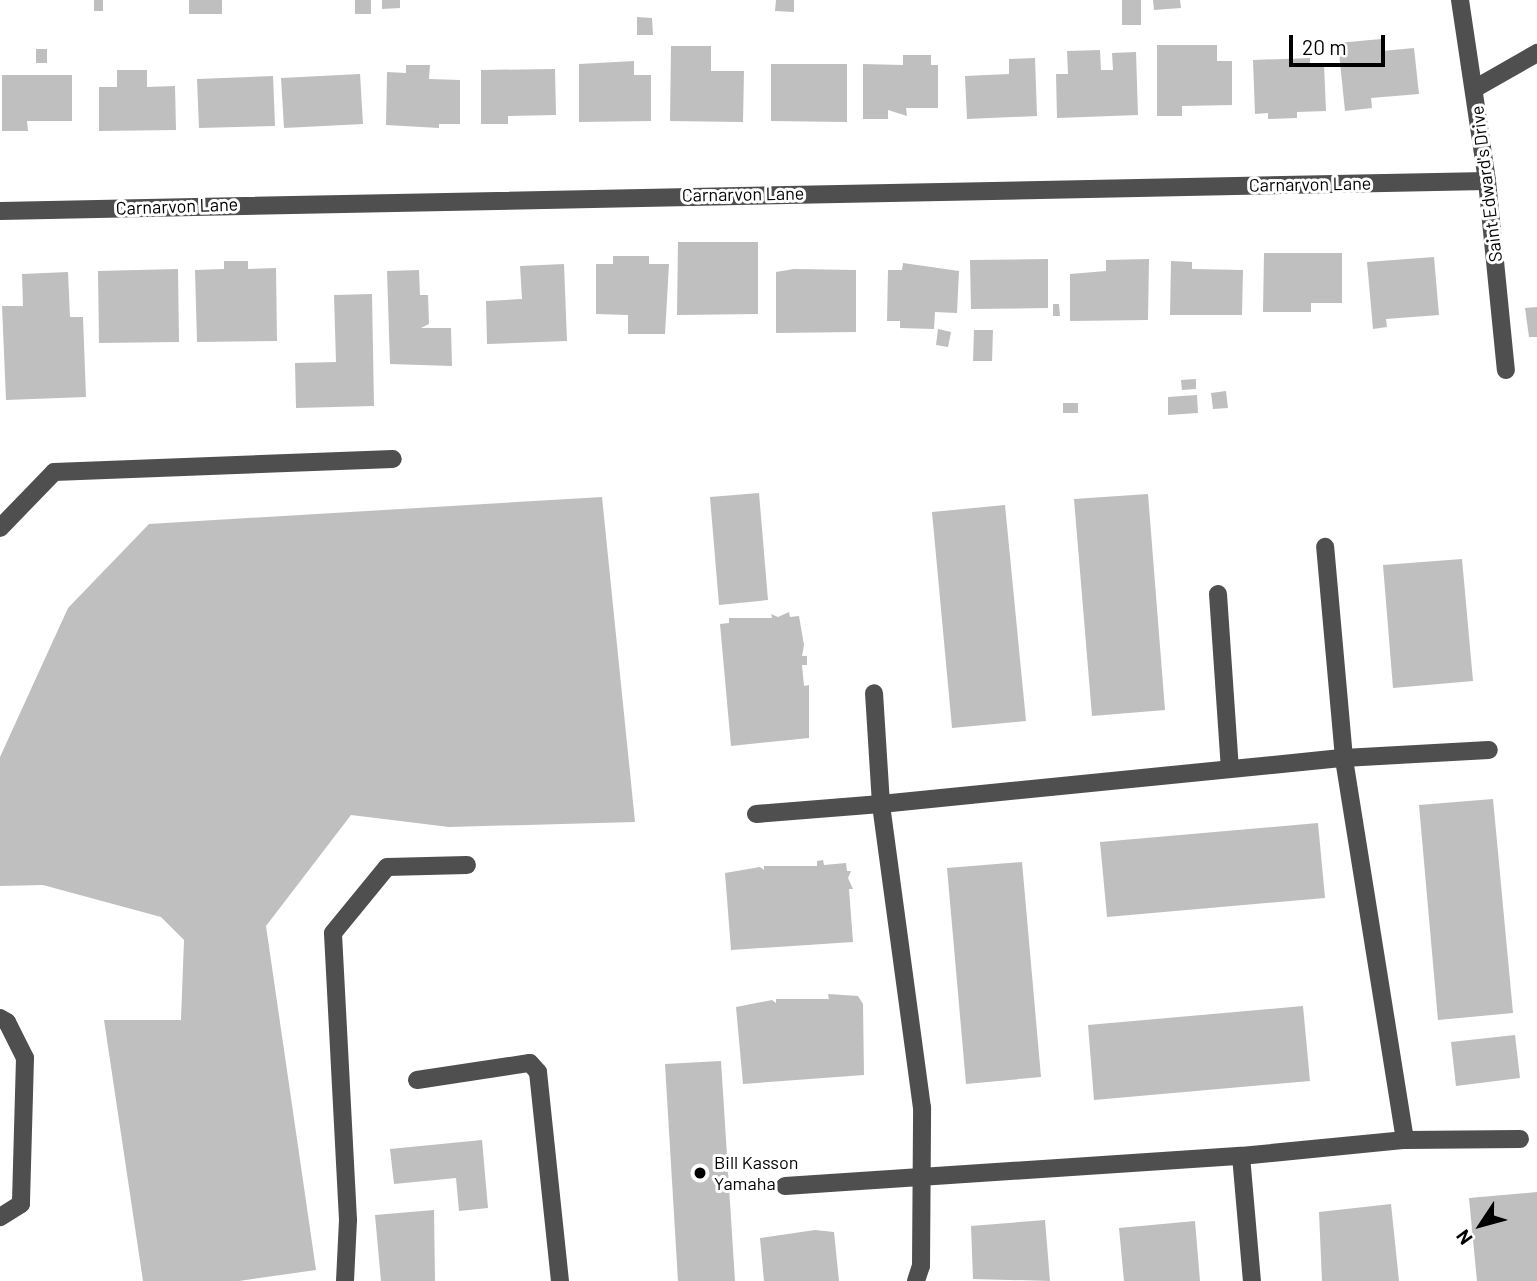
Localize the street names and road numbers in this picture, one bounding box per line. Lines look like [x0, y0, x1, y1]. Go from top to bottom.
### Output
street label: Saint Edward's Drive [1466, 105, 1506, 263]
street label: Carnarvon Lane [1249, 172, 1371, 196]
street label: Carnarvon Lane [682, 182, 804, 206]
street label: Carnarvon Lane [115, 193, 239, 219]

